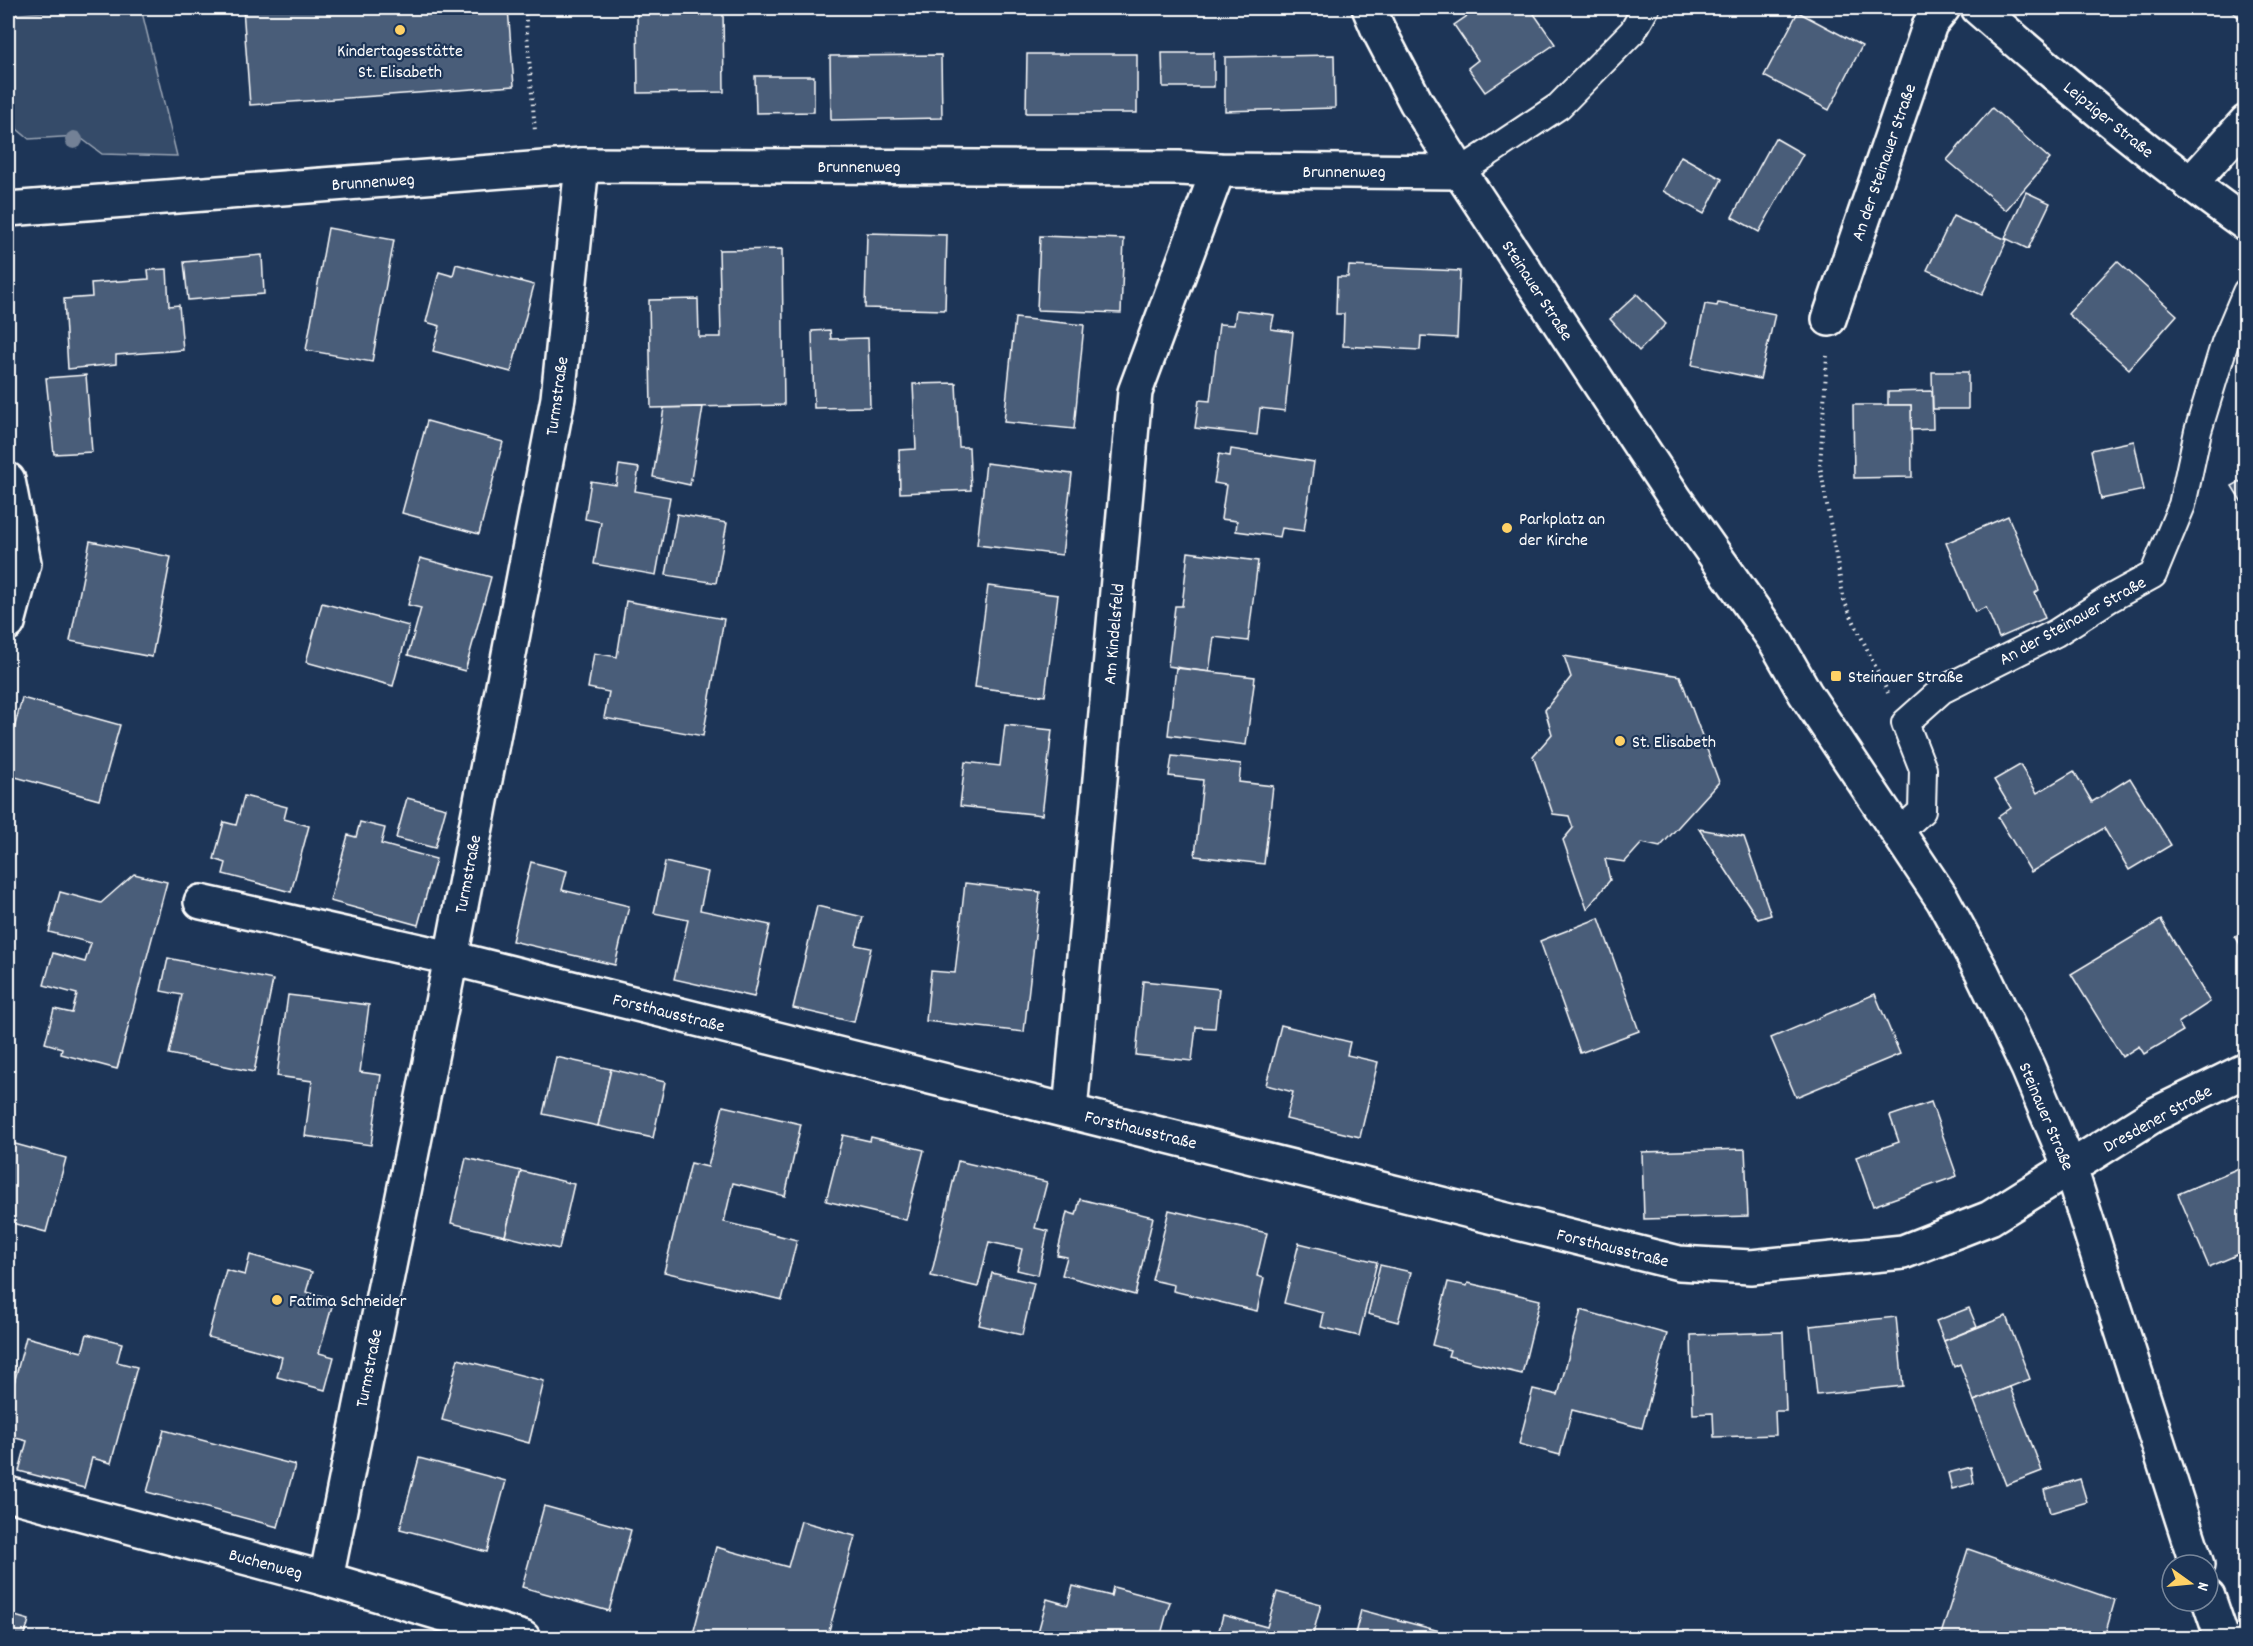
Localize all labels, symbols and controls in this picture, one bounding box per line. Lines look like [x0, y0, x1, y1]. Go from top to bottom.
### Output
marker: Kindertagesstätte St. Elisabeth [393, 23, 407, 37]
place label: Kindertagesstätte St. Elisabeth [337, 40, 463, 86]
street label: Leipziger Straße [2057, 77, 2158, 165]
street label: An der Steinauer Straße [1847, 81, 1924, 245]
street label: Brunnenweg [817, 156, 901, 181]
street label: Brunnenweg [1302, 161, 1386, 186]
street label: Brunnenweg [331, 168, 416, 199]
street label: Steinauer Straße [1494, 236, 1578, 347]
street label: Turmstraße [541, 355, 576, 438]
place label: Parkplatz an der Kirche [1519, 508, 1605, 554]
marker: Parkplatz an der Kirche [1500, 521, 1514, 535]
street label: An der Steinauer Straße [1995, 571, 2151, 673]
street label: Am Kindelsfeld [1099, 583, 1132, 686]
place label: Steinauer Straße [1848, 666, 1963, 691]
marker: Steinauer Straße [1829, 669, 1843, 683]
place label: St. Elisabeth [1632, 731, 1716, 756]
marker: St. Elisabeth [1613, 734, 1627, 748]
street label: Turmstraße [450, 833, 489, 916]
street label: Forsthausstraße [610, 988, 727, 1040]
street label: Steinauer Straße [2011, 1059, 2079, 1175]
street label: Dresdener Straße [2099, 1080, 2217, 1160]
street label: Forsthausstraße [1082, 1105, 1199, 1157]
street label: Forsthausstraße [1554, 1223, 1671, 1275]
place label: Fatima Schneider [289, 1290, 407, 1315]
marker: Fatima Schneider [270, 1293, 284, 1307]
street label: Turmstraße [351, 1327, 390, 1410]
street label: Buchenweg [226, 1544, 305, 1587]
north arrow [2160, 1553, 2220, 1613]
text: N [2190, 1579, 2214, 1593]

